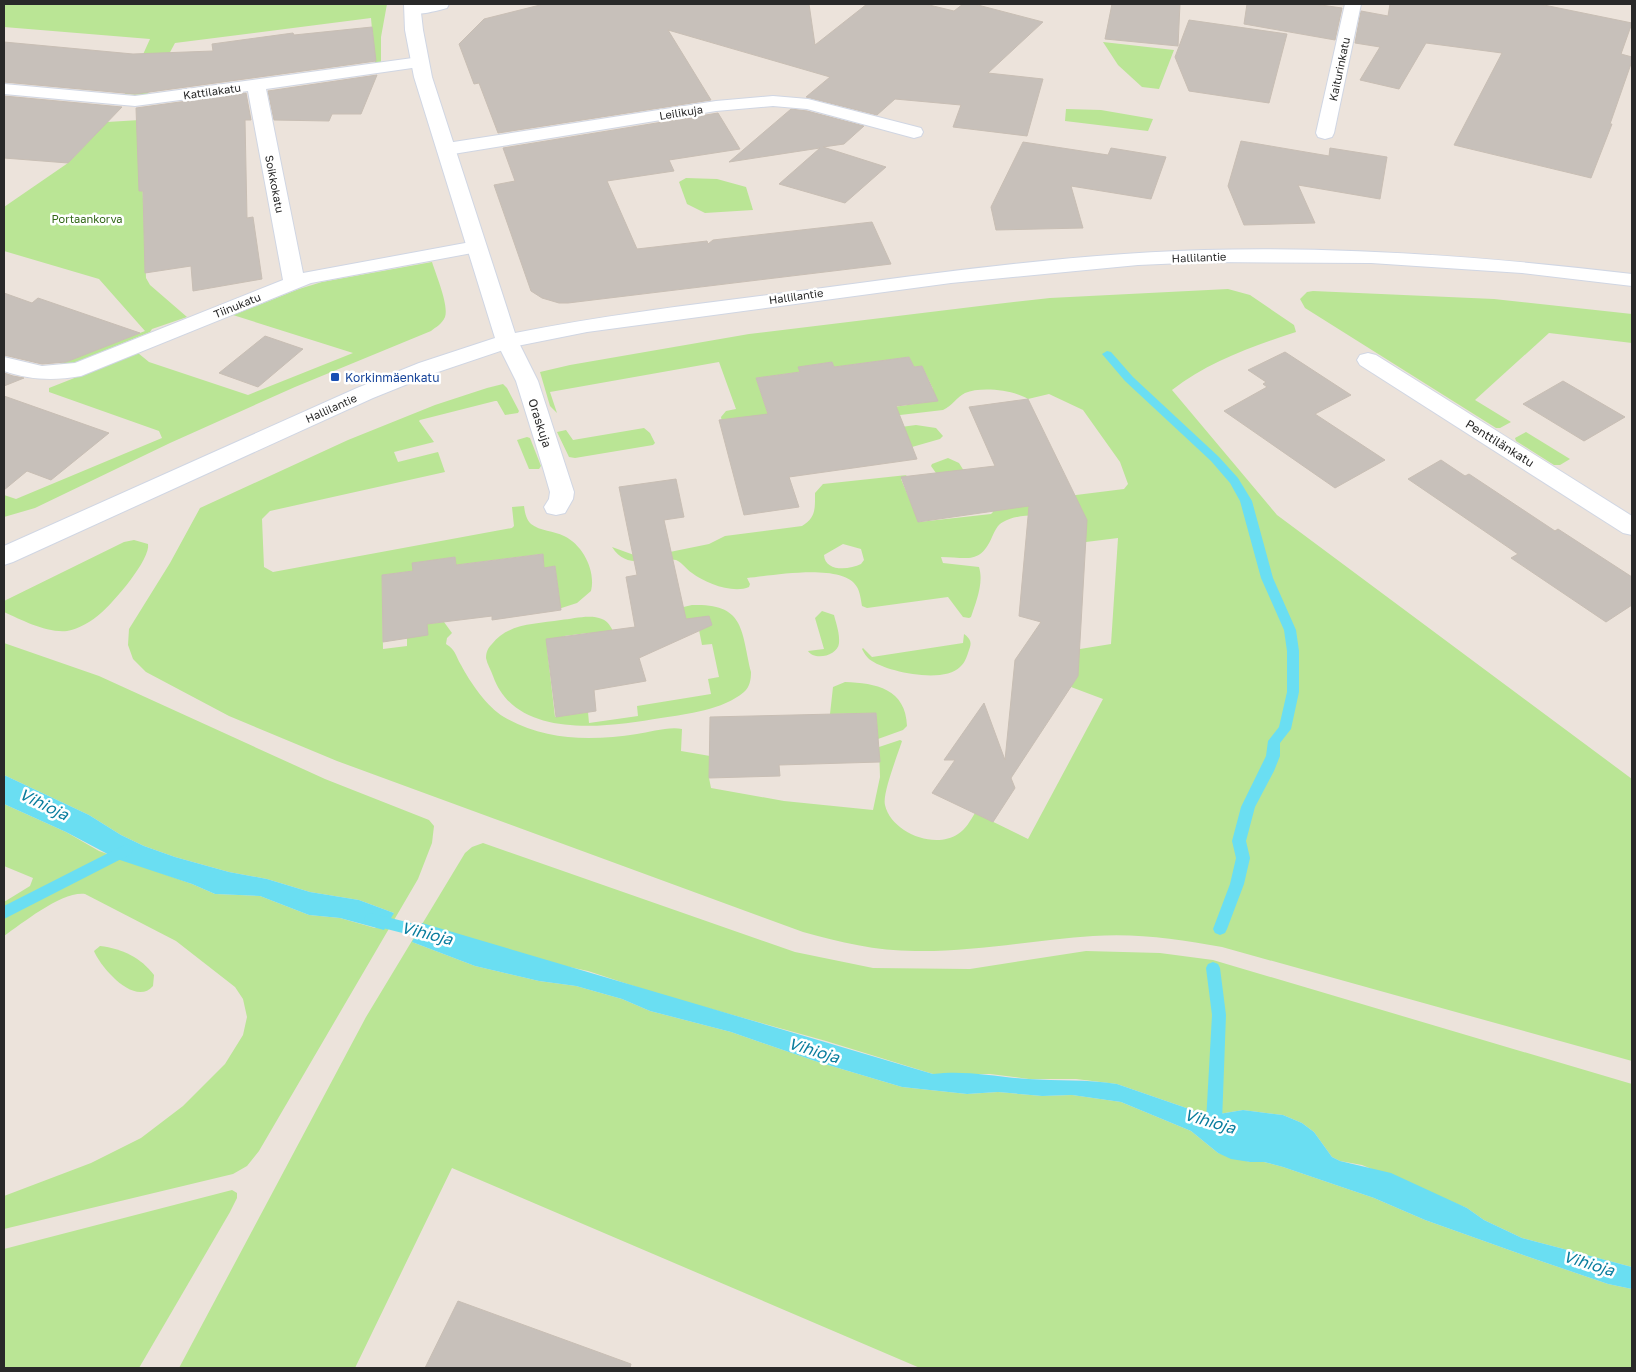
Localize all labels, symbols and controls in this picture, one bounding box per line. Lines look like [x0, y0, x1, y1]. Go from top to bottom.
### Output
street label: Kaiturinkatu [1326, 36, 1352, 102]
street label: Kattilakatu [182, 81, 242, 101]
street label: Leilikuja [658, 102, 704, 122]
street label: Soikkokatu [263, 154, 287, 214]
park label: Portaankorva [51, 212, 123, 225]
street label: Hallilantie [1171, 250, 1227, 264]
street label: Hallilantie [768, 286, 824, 306]
street label: Tiinukatu [212, 290, 262, 320]
place label: Korkinmäenkatu [345, 370, 439, 385]
marker: Korkinmäenkatu [329, 371, 341, 383]
street label: Hallilantie [303, 391, 359, 425]
street label: Oraskuja [525, 397, 555, 449]
street label: Penttilänkatu [1463, 416, 1537, 470]
water label: Vihioja [16, 784, 73, 825]
water label: Vihioja [399, 917, 456, 949]
water label: Vihioja [786, 1033, 843, 1067]
water label: Vihioja [1182, 1104, 1239, 1138]
water label: Vihioja [1561, 1246, 1618, 1280]

